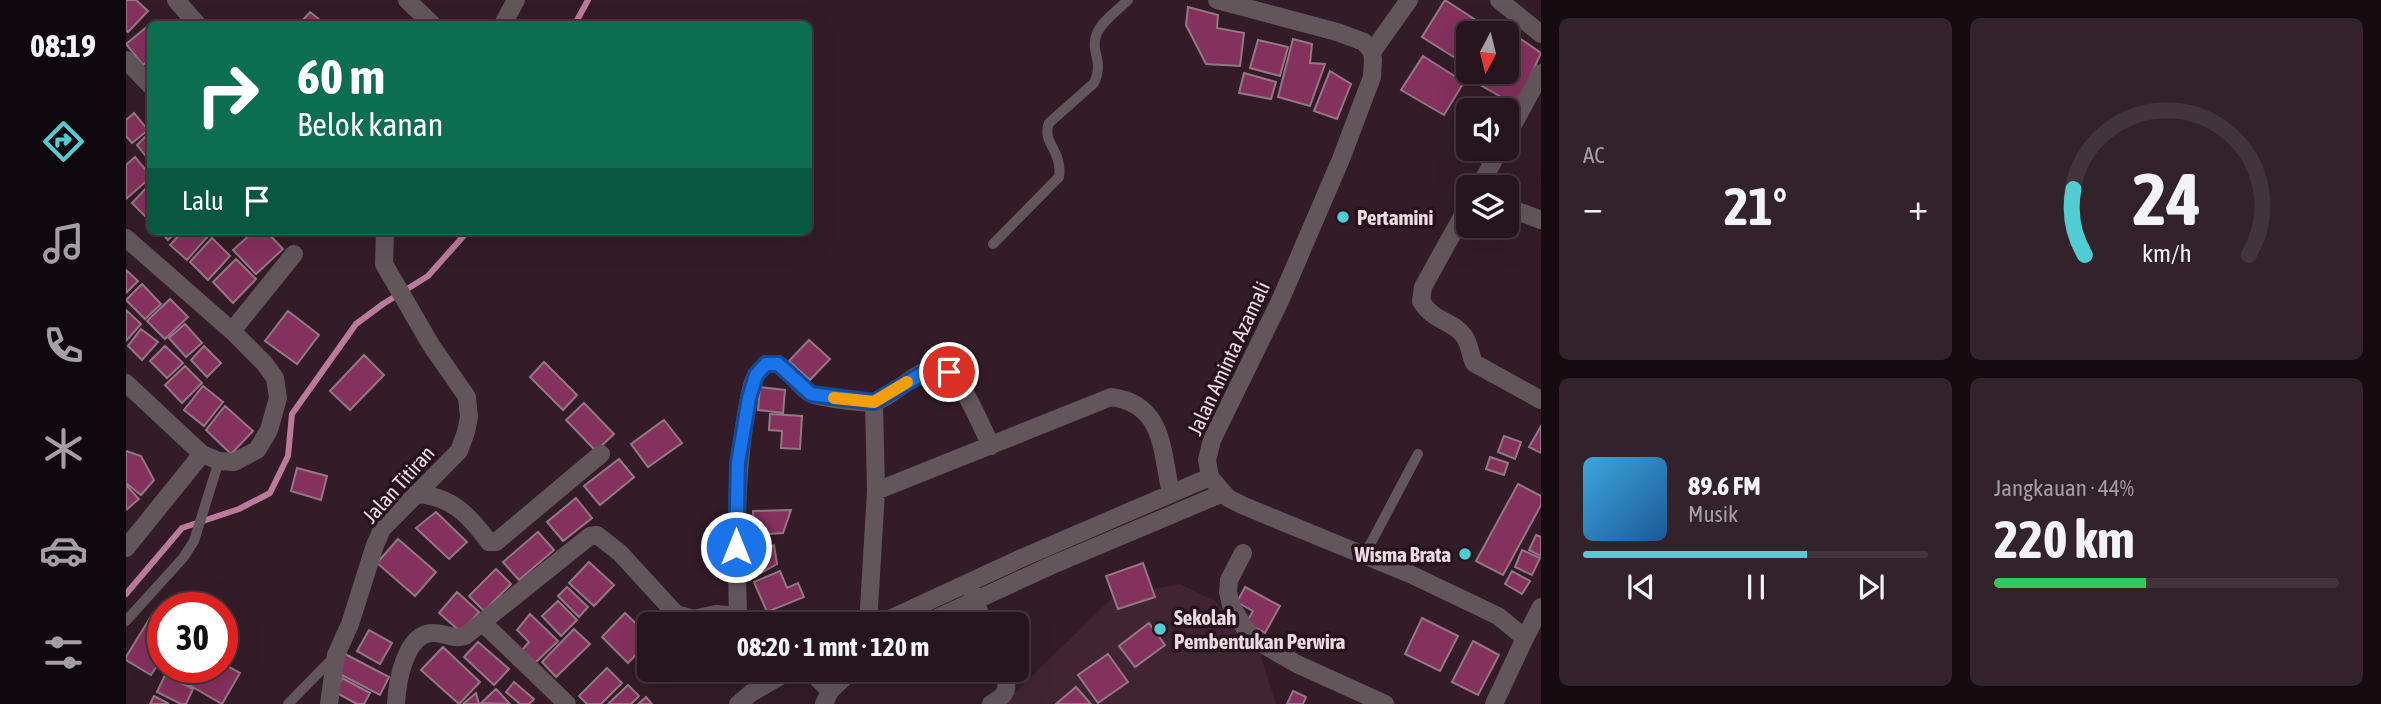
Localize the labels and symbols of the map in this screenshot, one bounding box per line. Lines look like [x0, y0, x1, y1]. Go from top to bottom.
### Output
north arrow [1456, 21, 1519, 84]
place label: Pertamini [1357, 205, 1433, 229]
marker: Pertamini [1335, 209, 1351, 225]
street label: Jalan Aminta Azamali [1182, 277, 1274, 439]
pin [919, 342, 979, 402]
street label: Jalan Titiran [357, 441, 439, 527]
position arrow [699, 510, 773, 584]
place label: Wisma Brata [1353, 542, 1451, 566]
marker: Wisma Brata [1457, 546, 1473, 562]
speed limit sign: 30 [147, 592, 238, 683]
place label: Sekolah Pembentukan Perwira [1174, 605, 1346, 653]
marker: Sekolah Pembentukan Perwira [1152, 621, 1168, 637]

